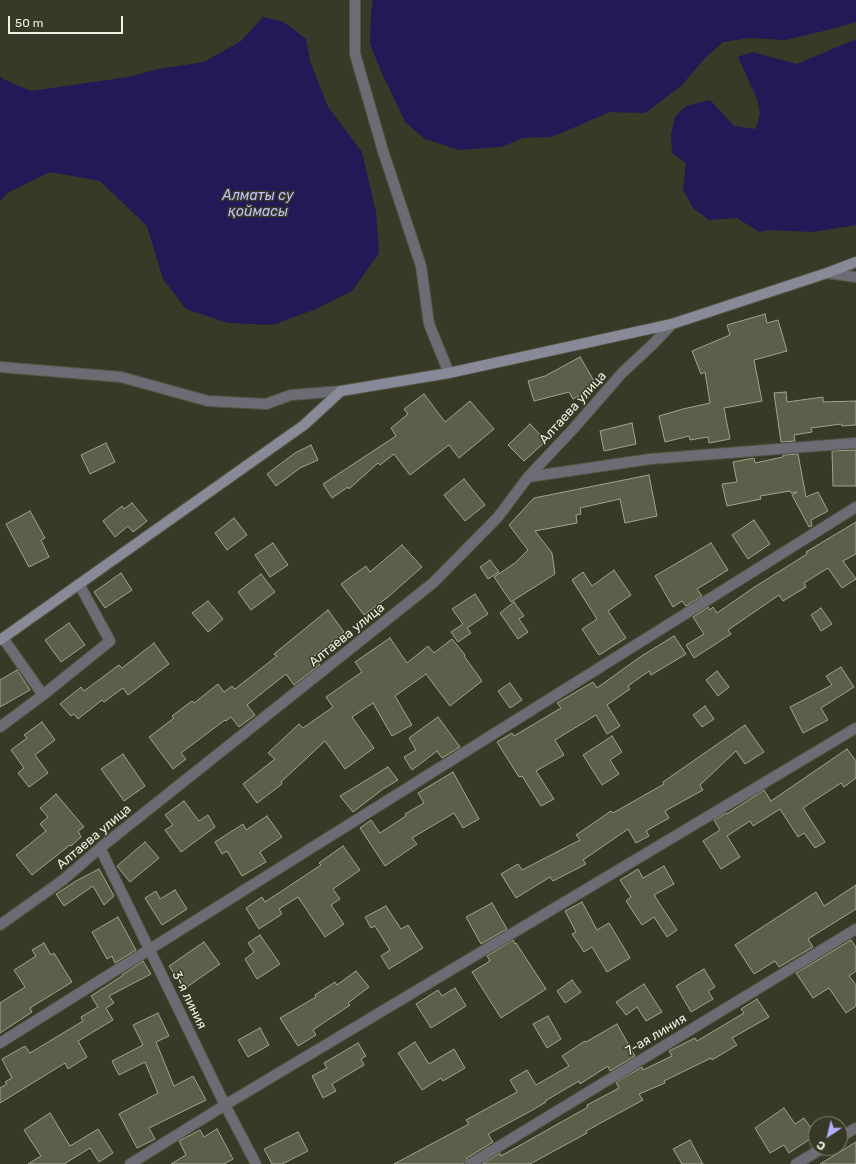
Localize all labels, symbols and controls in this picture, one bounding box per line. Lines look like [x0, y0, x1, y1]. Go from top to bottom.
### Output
scale bar [10, 8, 125, 34]
text: 50 m [15, 16, 43, 30]
water label: Алматы су қоймасы [222, 188, 294, 220]
street label: Алтаева улица [536, 368, 610, 448]
street label: Алтаева улица [306, 600, 388, 670]
street label: Алтаева улица [54, 801, 134, 873]
street label: 3-я линия [168, 968, 210, 1032]
street label: 7-ая линия [623, 1011, 689, 1059]
north arrow [808, 1116, 848, 1156]
text: С [815, 1138, 828, 1153]

